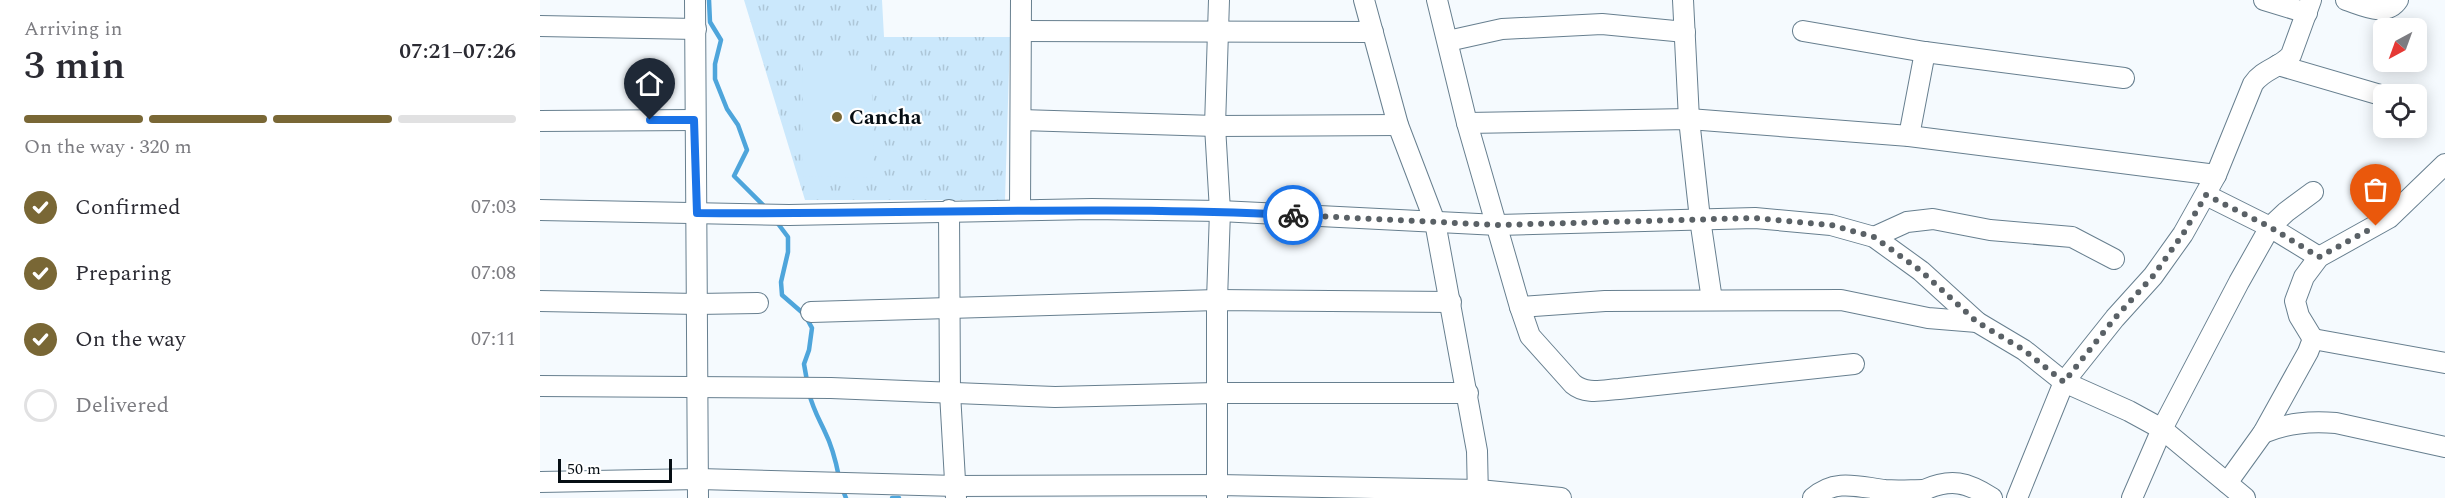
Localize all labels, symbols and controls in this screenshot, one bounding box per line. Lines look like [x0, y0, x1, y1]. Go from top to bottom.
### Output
text: Arriving in [24, 14, 122, 44]
north arrow [2373, 18, 2427, 72]
map controls [2373, 18, 2427, 138]
text: 07:21–07:26 [399, 35, 516, 68]
text: 3 min [24, 37, 125, 96]
pin [624, 58, 675, 120]
icon: home [633, 67, 666, 100]
button: locate [2373, 84, 2427, 138]
place label: Cancha [849, 102, 922, 134]
marker: Cancha [830, 110, 844, 124]
text: On the way · 320 m [24, 132, 192, 162]
pin [2350, 164, 2401, 226]
icon: bag [2359, 173, 2392, 206]
courier [1263, 185, 1323, 245]
icon: check [24, 191, 57, 224]
text: Confirmed [75, 191, 181, 224]
text: 07:03 [471, 192, 516, 222]
icon: bike [1277, 199, 1310, 232]
icon: check [24, 257, 57, 290]
text: Preparing [75, 257, 172, 290]
text: 07:08 [471, 258, 516, 288]
icon: check [24, 323, 57, 356]
text: On the way [75, 323, 186, 356]
text: 07:11 [471, 324, 516, 354]
text: Delivered [75, 389, 169, 422]
scale bar [558, 456, 672, 484]
text: 50 m [567, 457, 601, 481]

